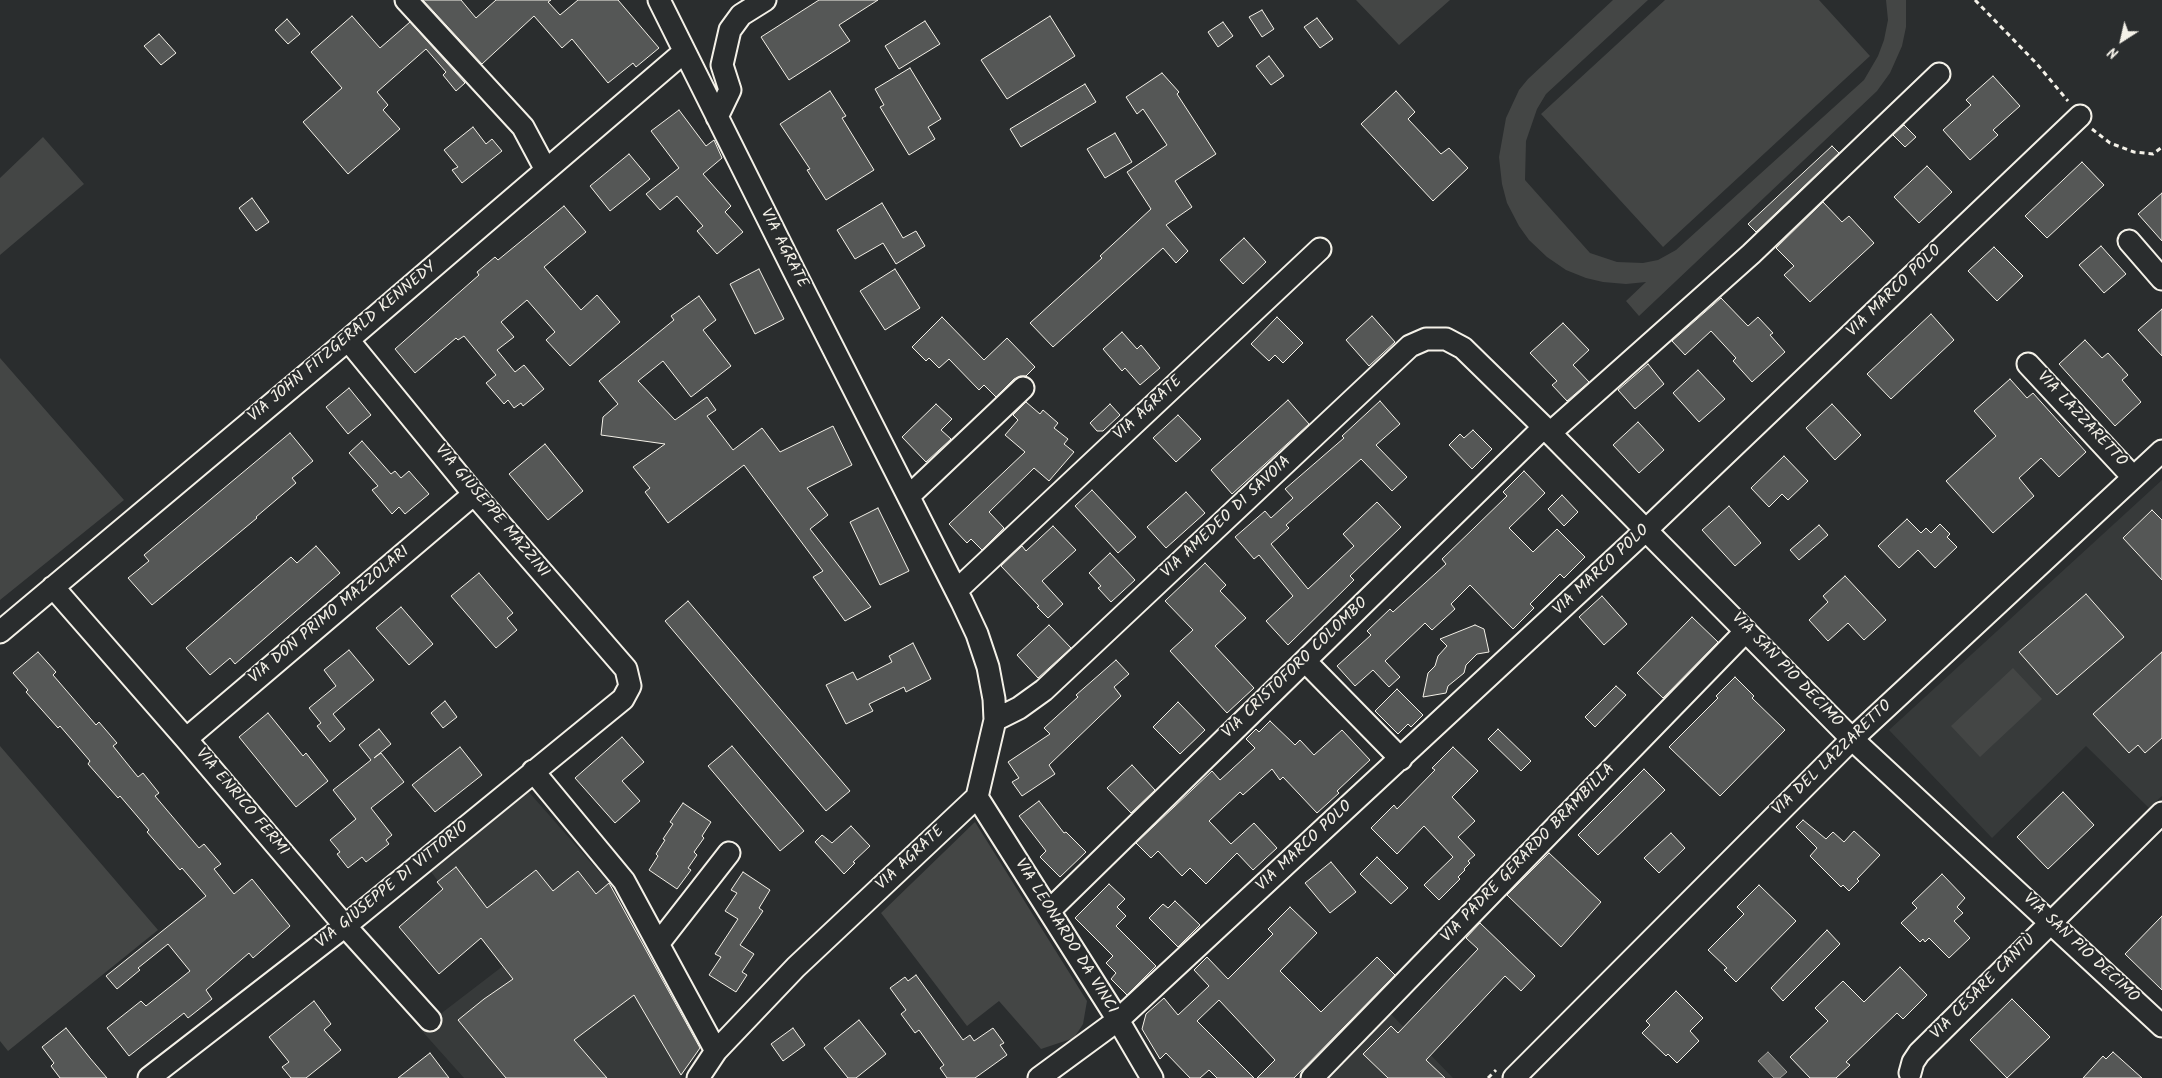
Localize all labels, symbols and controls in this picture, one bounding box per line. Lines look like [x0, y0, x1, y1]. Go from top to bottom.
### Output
north arrow [2097, 15, 2147, 65]
text: N [2103, 41, 2123, 64]
street label: VIA AGRATE [755, 206, 811, 292]
street label: VIA MARCO POLO [1844, 242, 1946, 342]
street label: VIA JOHN FITZGERALD KENNEDY [245, 259, 441, 427]
street label: VIA LAZZARETTO [2032, 368, 2130, 472]
street label: VIA AGRATE [1111, 373, 1187, 445]
street label: VIA GIUSEPPE MAZZINI [430, 442, 552, 582]
street label: VIA AMEDEO DI SAVOIA [1158, 453, 1296, 583]
street label: VIA MARCO POLO [1550, 522, 1654, 620]
street label: VIA DON PRIMO MAZZOLARI [246, 543, 414, 689]
street label: VIA CRISTOFORO COLOMBO [1219, 594, 1373, 744]
street label: VIA SAN PIO DECIMO [1726, 610, 1846, 732]
street label: VIA DEL LAZZARETTO [1769, 697, 1897, 821]
street label: VIA ENRICO FERMI [190, 745, 292, 861]
street label: VIA PADRE GERARDO BRAMBILLA [1438, 760, 1620, 948]
street label: VIA MARCO POLO [1253, 798, 1357, 896]
street label: VIA GIUSEPPE DI VITTORIO [313, 818, 473, 954]
street label: VIA AGRATE [873, 823, 949, 895]
street label: VIA LEONARDO DA VINCI [1009, 856, 1121, 1018]
street label: VIA SAN PIO DECIMO [2018, 890, 2142, 1008]
street label: VIA CESARE CANTÙ [1928, 932, 2040, 1044]

